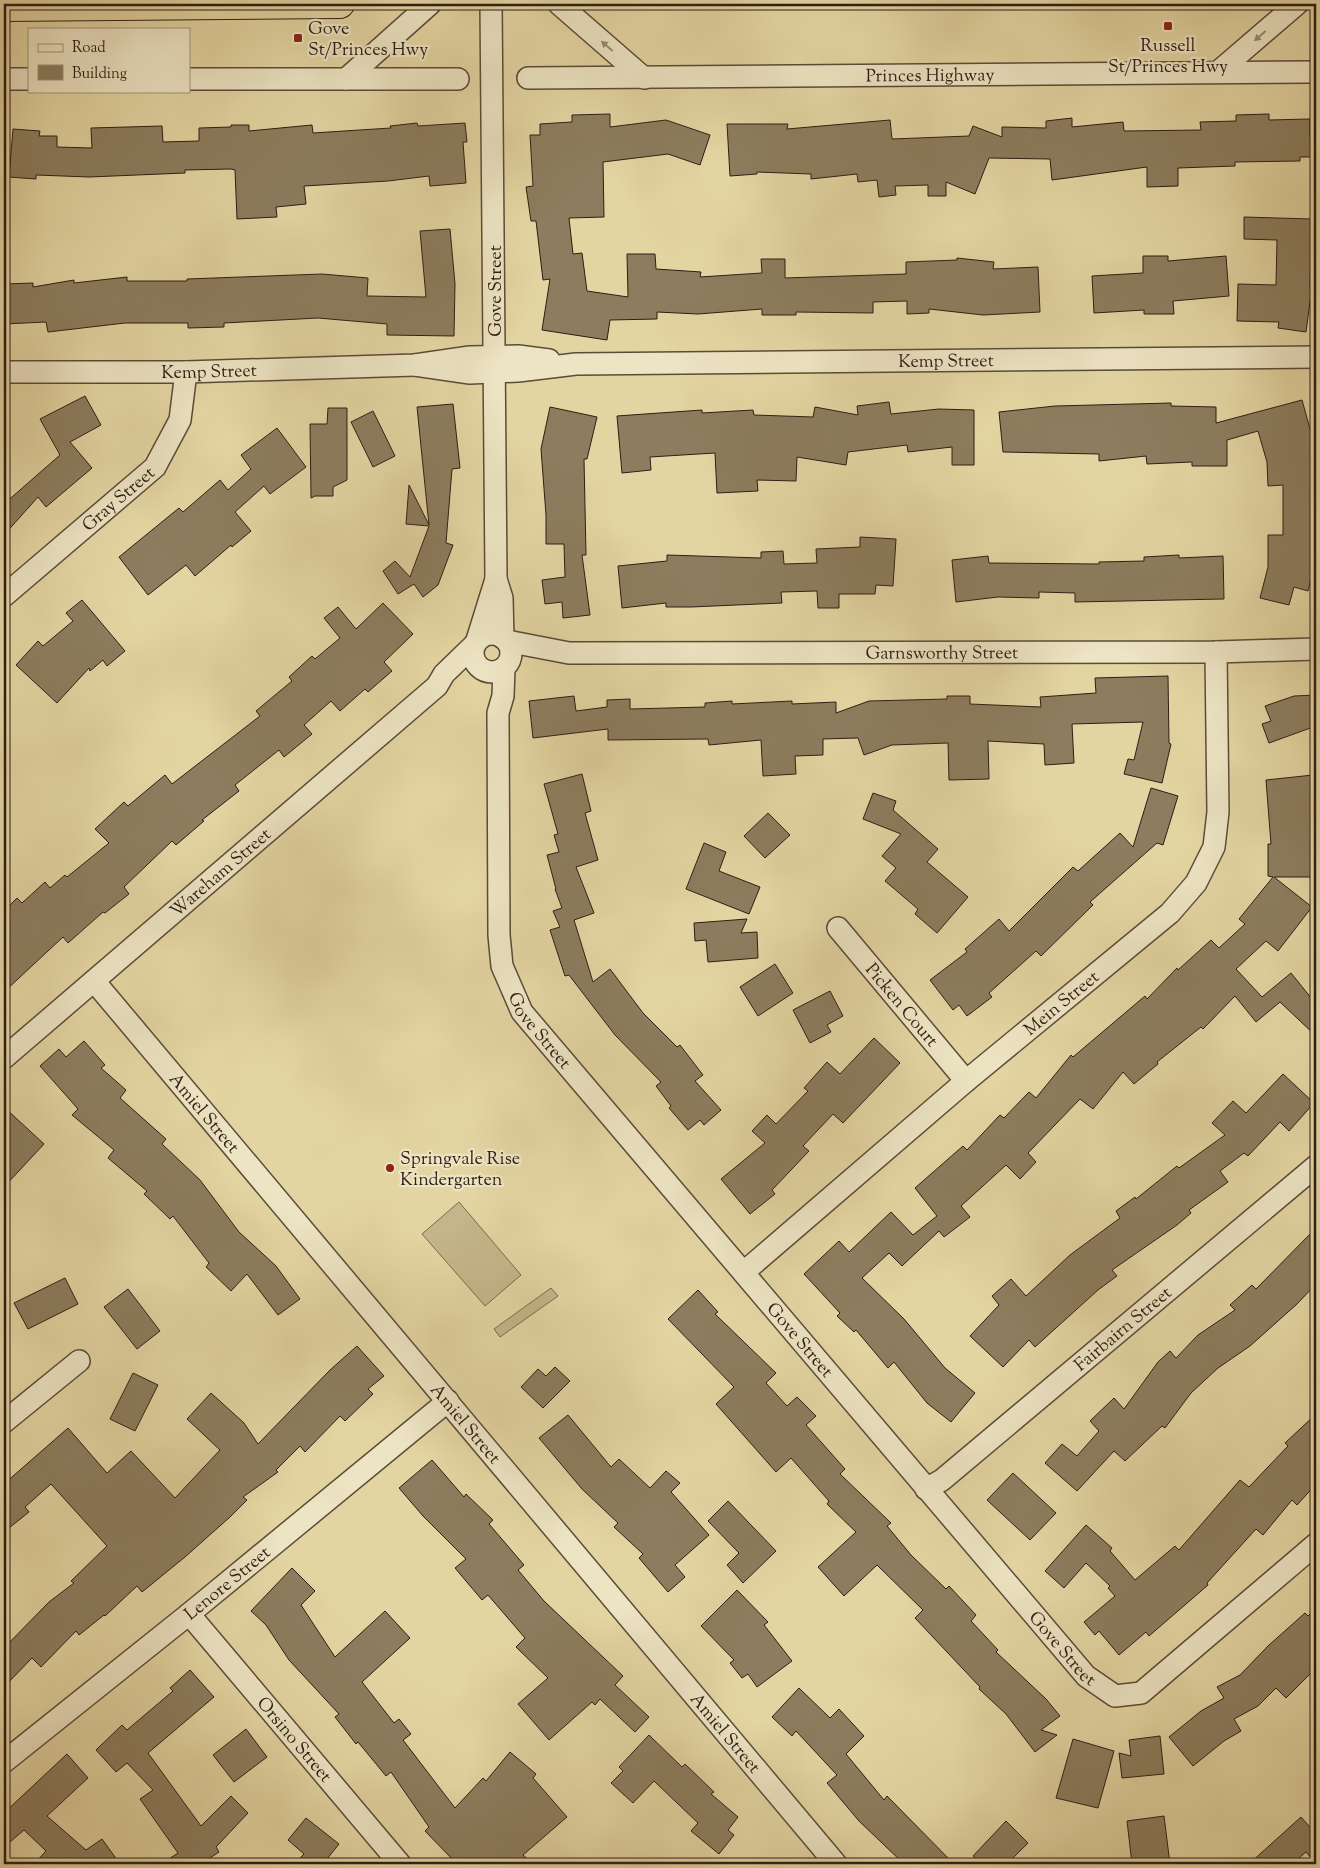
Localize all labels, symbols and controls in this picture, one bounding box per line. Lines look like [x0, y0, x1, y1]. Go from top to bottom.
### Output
place label: Gove St/Princes Hwy [308, 17, 428, 64]
marker: Russell St/Princes Hwy [1162, 20, 1174, 32]
legend [28, 28, 190, 92]
one-way arrow [1254, 30, 1267, 41]
marker: Gove St/Princes Hwy [292, 32, 304, 44]
place label: Russell St/Princes Hwy [1108, 34, 1228, 81]
text: Road [72, 38, 106, 59]
one-way arrow [601, 41, 613, 52]
street label: Princes Highway [866, 63, 994, 90]
text: Building [72, 64, 127, 85]
street label: Gove Street [484, 245, 510, 337]
street label: Kemp Street [898, 349, 994, 376]
street label: Kemp Street [161, 359, 257, 387]
street label: Gray Street [77, 461, 162, 539]
street label: Garnsworthy Street [865, 641, 1018, 668]
street label: Wareham Street [165, 823, 278, 925]
street label: Picken Court [858, 958, 943, 1054]
street label: Mein Street [1019, 965, 1106, 1043]
street label: Gove Street [500, 988, 576, 1076]
street label: Amiel Street [162, 1068, 245, 1160]
place label: Springvale Rise Kindergarten [400, 1147, 520, 1194]
marker: Springvale Rise Kindergarten [384, 1162, 396, 1174]
street label: Fairbairn Street [1069, 1281, 1178, 1379]
street label: Gove Street [759, 1298, 838, 1384]
street label: Amiel Street [423, 1379, 506, 1471]
street label: Lenore Street [179, 1541, 277, 1628]
street label: Gove Street [1021, 1606, 1100, 1694]
street label: Amiel Street [683, 1688, 766, 1780]
street label: Orsino Street [249, 1692, 337, 1789]

